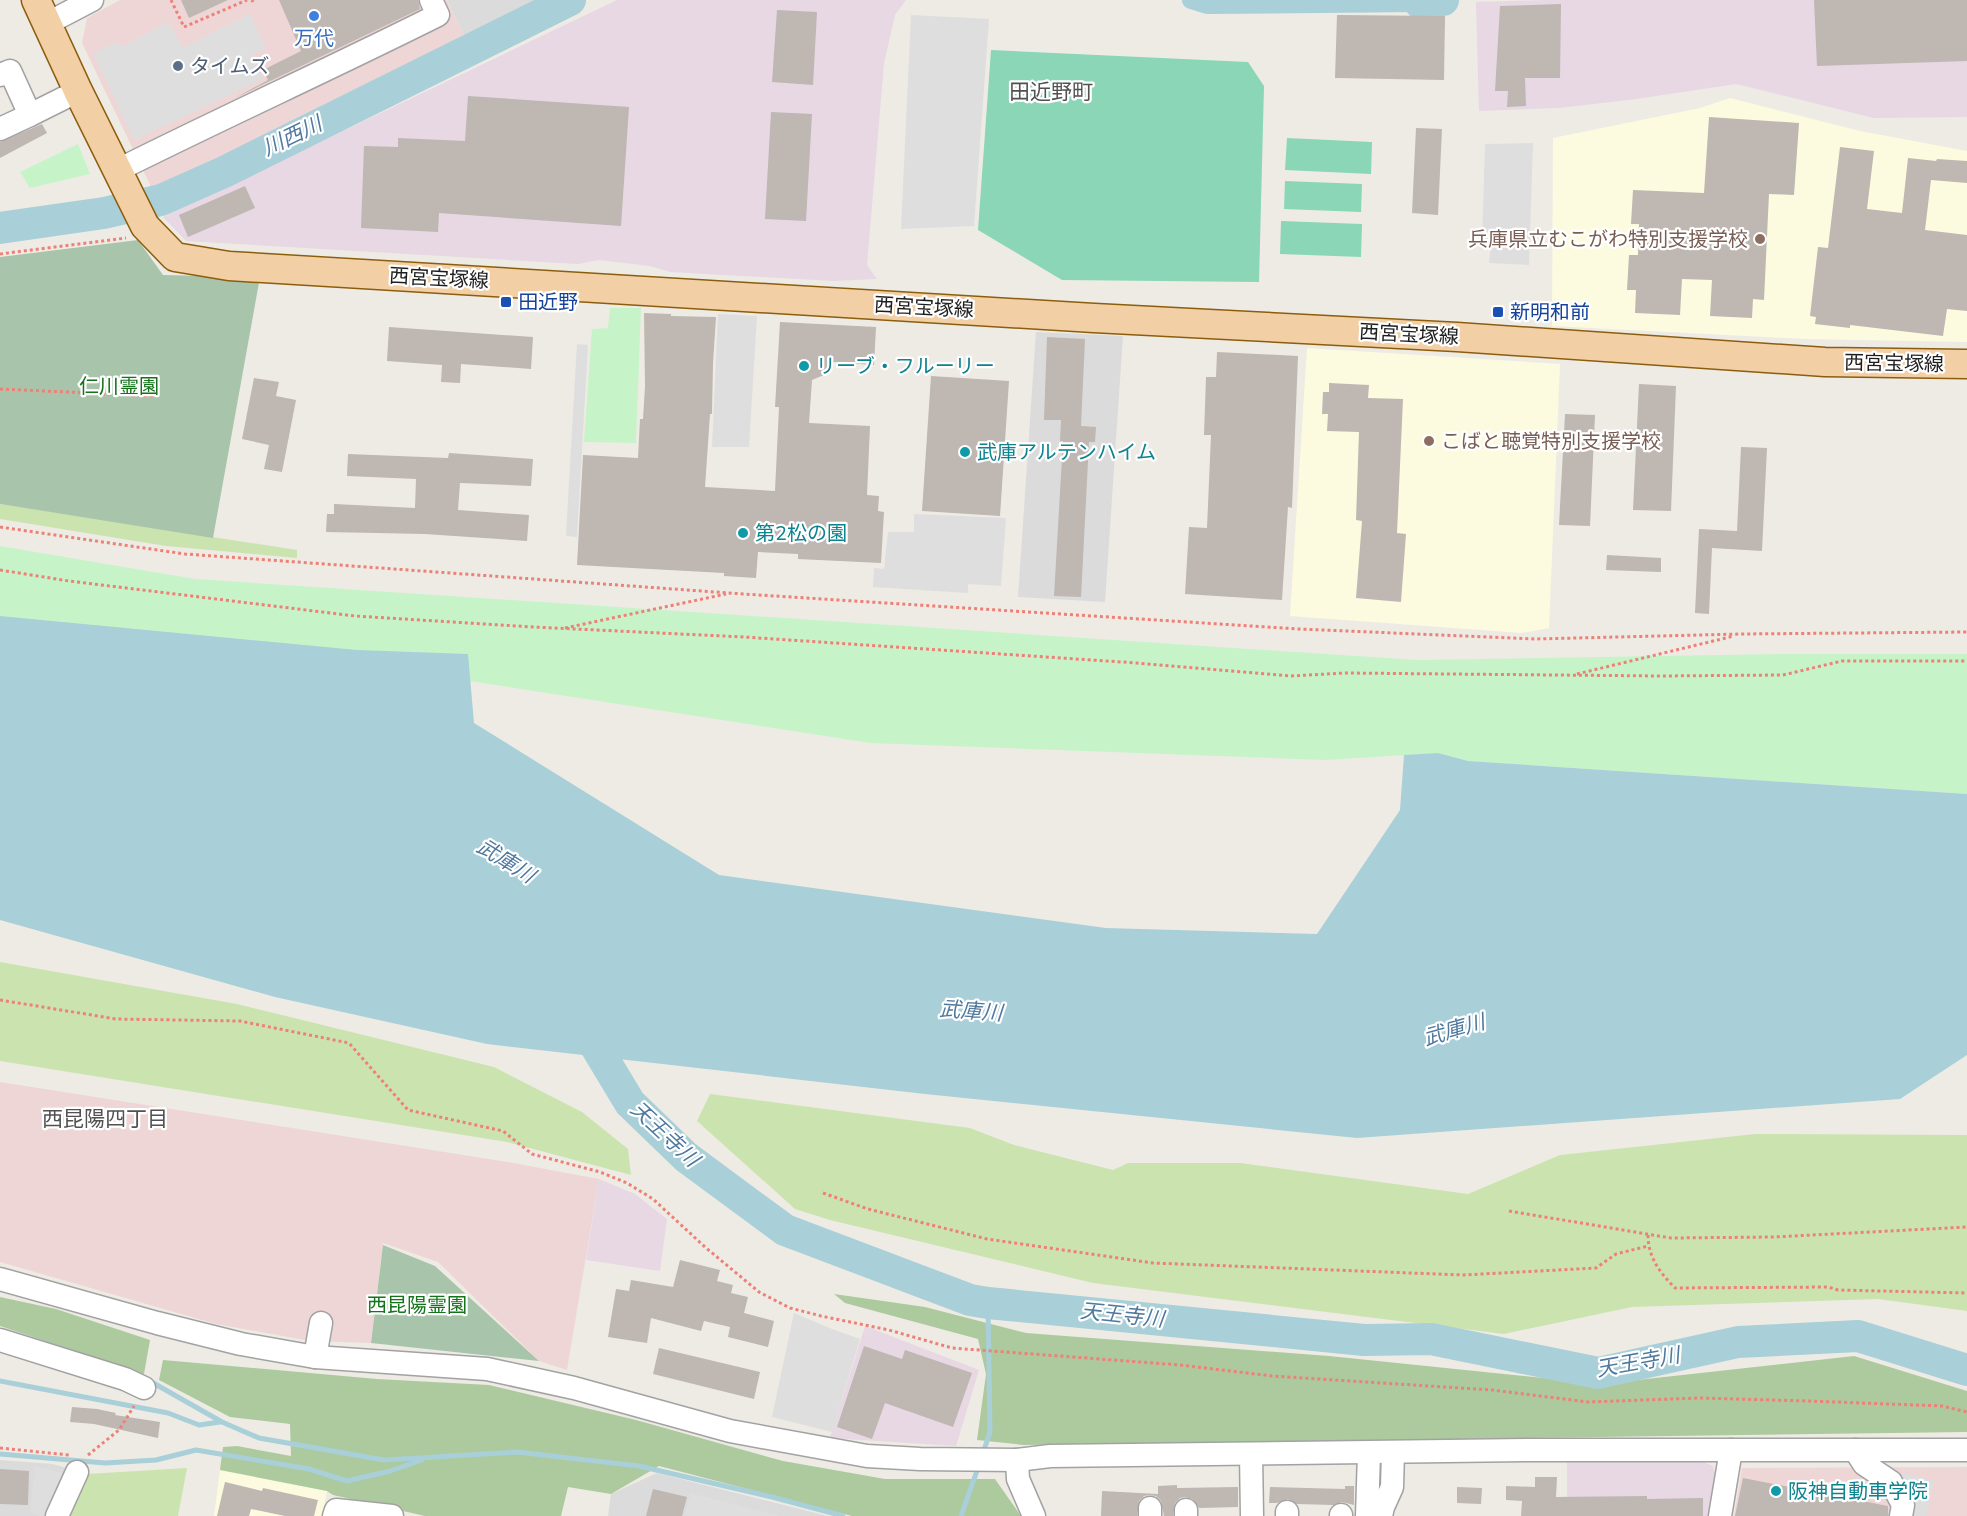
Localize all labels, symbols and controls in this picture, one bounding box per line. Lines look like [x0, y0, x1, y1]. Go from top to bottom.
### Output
marker: 万代 [307, 9, 321, 23]
place label: 万代 [294, 25, 334, 52]
place label: タイムズ [190, 53, 270, 80]
marker: タイムズ [171, 59, 185, 73]
district label: 田近野町 [1009, 78, 1093, 106]
water label: 川西川 [258, 109, 328, 162]
place label: 兵庫県立むこがわ特別支援学校 [1468, 226, 1748, 253]
marker: 兵庫県立むこがわ特別支援学校 [1753, 232, 1767, 246]
street label: 西宮宝塚線 [388, 262, 490, 295]
place label: 田近野 [518, 289, 578, 316]
street label: 西宮宝塚線 [873, 291, 975, 324]
marker: 田近野 [499, 295, 513, 309]
place label: 新明和前 [1510, 299, 1590, 326]
marker: 新明和前 [1491, 305, 1505, 319]
street label: 西宮宝塚線 [1358, 318, 1460, 351]
street label: 西宮宝塚線 [1844, 349, 1944, 378]
place label: リーブ・フルーリー [816, 353, 995, 380]
marker: リーブ・フルーリー [797, 359, 811, 373]
park label: 仁川霊園 [79, 373, 159, 400]
place label: こばと聴覚特別支援学校 [1441, 428, 1661, 455]
marker: こばと聴覚特別支援学校 [1422, 434, 1436, 448]
place label: 武庫アルテンハイム [977, 439, 1156, 466]
marker: 武庫アルテンハイム [958, 445, 972, 459]
place label: 第2松の園 [755, 520, 847, 547]
marker: 第2松の園 [736, 526, 750, 540]
water label: 武庫川 [472, 832, 542, 891]
water label: 武庫川 [939, 995, 1005, 1027]
water label: 武庫川 [1420, 1007, 1490, 1052]
water label: 天王寺川 [625, 1095, 707, 1174]
district label: 西昆陽四丁目 [42, 1105, 168, 1133]
park label: 西昆陽霊園 [367, 1292, 467, 1319]
water label: 天王寺川 [1079, 1297, 1167, 1334]
water label: 天王寺川 [1594, 1341, 1684, 1383]
place label: 阪神自動車学院 [1788, 1478, 1928, 1505]
marker: 阪神自動車学院 [1769, 1484, 1783, 1498]

